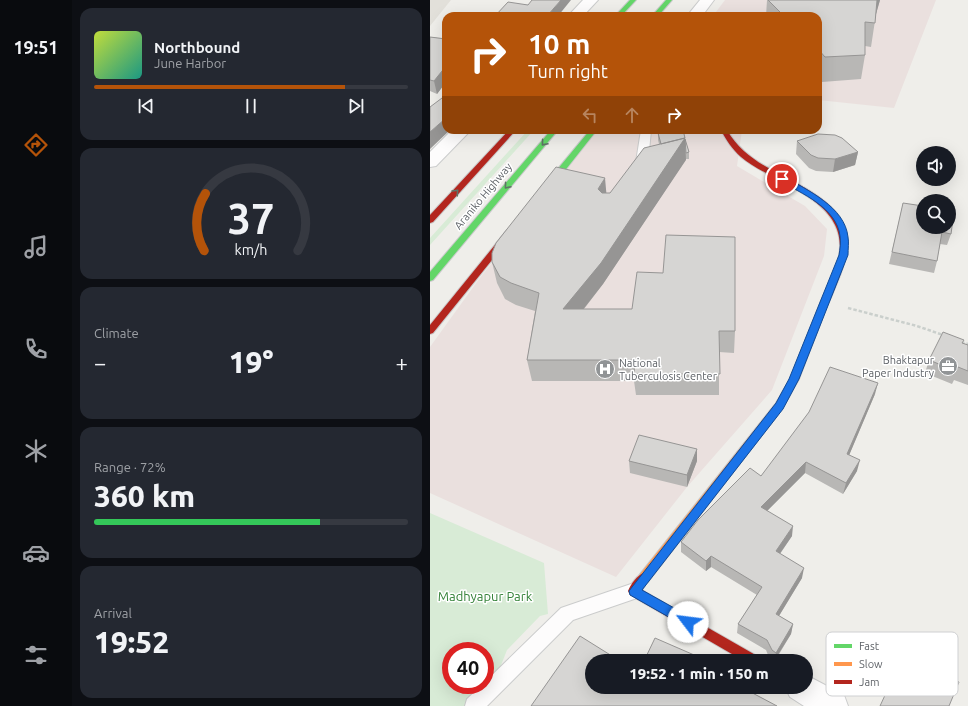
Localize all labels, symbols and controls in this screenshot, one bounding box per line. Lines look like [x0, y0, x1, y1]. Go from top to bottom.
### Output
icon: right [462, 28, 514, 80]
text: 10 m [528, 28, 590, 59]
text: 19:51 [13, 37, 59, 57]
text: Northbound [154, 39, 240, 56]
text: June Harbor [154, 56, 226, 70]
text: Turn right [528, 61, 608, 81]
icon: previous [135, 95, 157, 117]
icon: pause [240, 95, 262, 117]
icon: next [345, 95, 367, 117]
icon: left [579, 104, 601, 126]
icon: ahead [621, 104, 643, 126]
icon: right [663, 104, 685, 126]
icon: directions [22, 131, 50, 159]
one-way arrow [541, 139, 548, 146]
map controls [916, 146, 956, 234]
button: sound [916, 146, 956, 186]
street label: Araniko Highway [452, 160, 515, 232]
pin [765, 162, 799, 196]
icon: arrive [771, 168, 793, 190]
one-way arrow [504, 182, 511, 189]
one-way arrow [452, 189, 459, 196]
button: search [916, 194, 956, 234]
text: 37 [228, 195, 274, 242]
icon: music [22, 233, 50, 261]
text: km/h [235, 242, 267, 258]
text: Climate [94, 326, 139, 340]
icon: phone [22, 335, 50, 363]
text: 19° [229, 345, 273, 379]
text: − [94, 350, 106, 375]
text: + [396, 350, 408, 375]
place label: Bhaktapur Paper Industry [862, 354, 935, 379]
office icon: Bhaktapur Paper Industry [937, 355, 959, 377]
place label: National Tuberculosis Center [619, 357, 718, 382]
hospital icon: National Tuberculosis Center [594, 358, 616, 380]
icon: climate [22, 437, 50, 465]
text: Range · 72% [94, 460, 166, 474]
text: 360 km [94, 479, 195, 513]
icon: car [22, 539, 50, 567]
park label: Madhyapur Park [438, 589, 533, 603]
position arrow [667, 601, 709, 643]
text: Arrival [94, 606, 132, 620]
text: 19:52 [94, 625, 169, 659]
legend [826, 632, 958, 696]
text: Fast [859, 640, 880, 652]
icon: filters [22, 641, 50, 669]
speed limit sign: 40 [442, 642, 494, 694]
text: Slow [859, 658, 883, 670]
text: 19:52 · 1 min · 150 m [629, 665, 769, 682]
text: Jam [859, 676, 880, 688]

